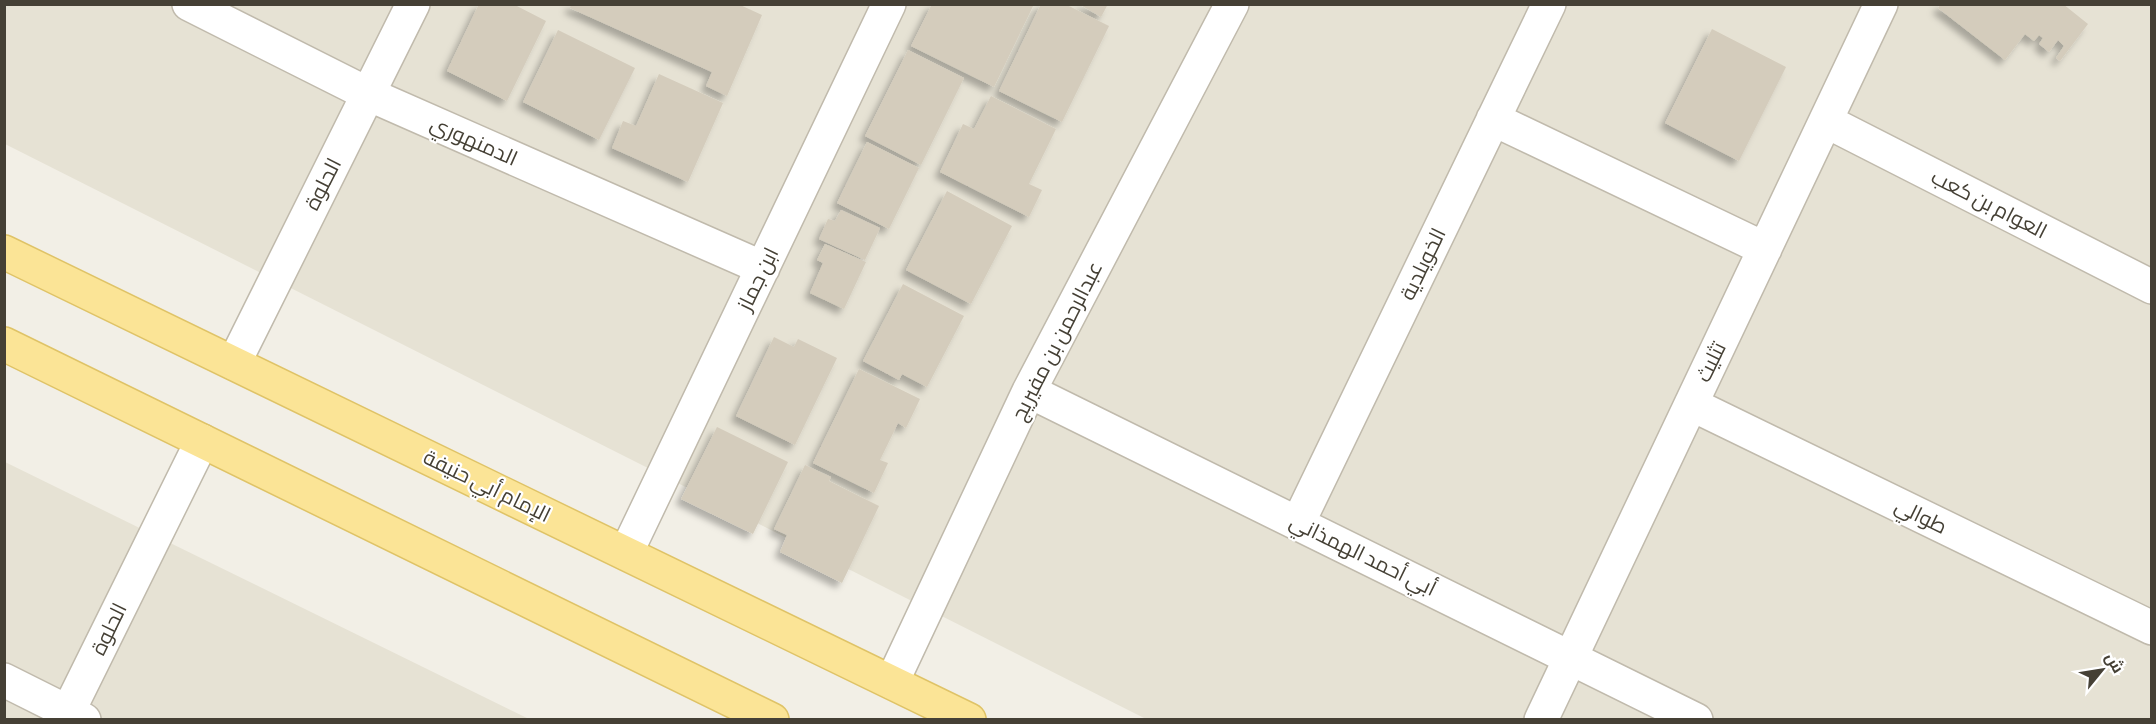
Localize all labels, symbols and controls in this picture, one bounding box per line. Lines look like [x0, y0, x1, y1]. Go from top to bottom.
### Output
street label: الدمنهوري [425, 113, 520, 174]
street label: الحلوة [302, 155, 346, 214]
street label: العوام بن كعب [1926, 166, 2050, 245]
street label: الخويلدية [1397, 225, 1451, 304]
street label: ابن جماز [734, 245, 784, 316]
street label: عبدالرحمن بن مفيريج [1008, 258, 1109, 425]
street label: تثليث [1693, 339, 1730, 386]
street label: الإمام أبي حنيفة [418, 444, 555, 531]
street label: طوالي [1889, 495, 1950, 542]
street label: أبي أحمد الهمذاني [1284, 508, 1441, 604]
street label: الحلوة [88, 600, 132, 659]
north arrow [2072, 640, 2132, 700]
text: ش [2101, 650, 2127, 676]

